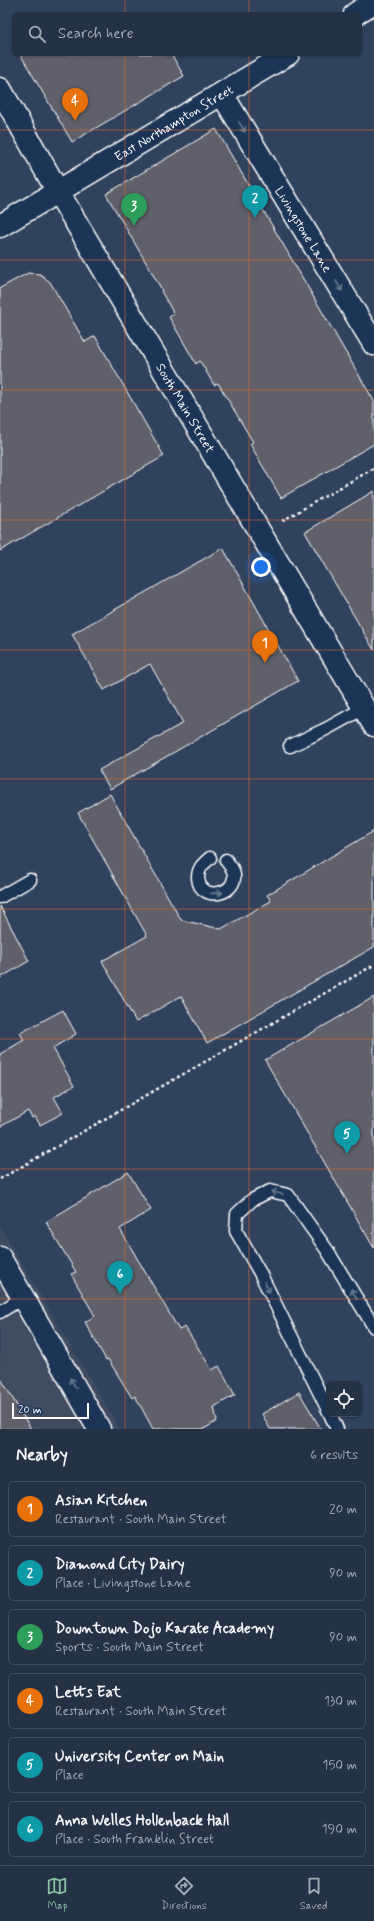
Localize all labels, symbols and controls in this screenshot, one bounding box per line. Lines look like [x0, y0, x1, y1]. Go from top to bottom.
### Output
search box [12, 12, 362, 56]
icon: search [26, 23, 48, 45]
text: Search here [58, 24, 134, 44]
street label: East Northampton Street [112, 82, 237, 166]
pin: 4 [62, 88, 88, 121]
one-way arrow [239, 121, 247, 133]
street label: Livingstone Lane [270, 184, 335, 276]
pin: 2 [242, 185, 268, 218]
pin: 3 [121, 193, 147, 226]
one-way arrow [335, 280, 343, 292]
street label: South Main Street [151, 360, 218, 457]
your location [251, 557, 271, 577]
pin: 1 [252, 630, 278, 663]
one-way arrow [210, 889, 223, 896]
pin: 5 [334, 1121, 360, 1154]
one-way arrow [271, 1188, 284, 1196]
pin: 6 [107, 1261, 133, 1294]
one-way arrow [264, 1281, 271, 1293]
one-way arrow [349, 1288, 357, 1300]
one-way arrow [68, 1377, 76, 1389]
map controls [326, 1381, 362, 1417]
button: locate [326, 1381, 362, 1417]
scale bar [12, 1401, 89, 1420]
text: 20 m [18, 1403, 41, 1417]
text: Nearby [16, 1444, 68, 1466]
text: 6 results [310, 1447, 358, 1464]
text: Asian Kitchen [55, 1491, 147, 1511]
text: 1 [27, 1501, 33, 1518]
text: 20 m [329, 1501, 357, 1518]
text: Restaurant · South Main Street [55, 1511, 227, 1528]
text: Diamond City Dairy [55, 1555, 185, 1575]
text: 2 [27, 1565, 33, 1582]
text: 90 m [329, 1565, 357, 1582]
text: Place · Livingstone Lane [55, 1575, 191, 1592]
text: Downtown Dojo Karate Academy [55, 1619, 274, 1639]
text: 3 [27, 1629, 33, 1646]
text: 90 m [329, 1629, 357, 1646]
text: Sports · South Main Street [55, 1639, 204, 1656]
text: Letts Eat [55, 1683, 121, 1703]
text: 4 [26, 1693, 34, 1710]
text: 130 m [324, 1693, 357, 1710]
text: Restaurant · South Main Street [55, 1703, 227, 1720]
text: University Center on Main [55, 1747, 224, 1767]
text: 5 [26, 1757, 34, 1774]
text: 150 m [323, 1757, 357, 1774]
text: Place [55, 1767, 84, 1784]
text: Anna Welles Hollenback Hall [55, 1811, 230, 1831]
text: 6 [27, 1821, 33, 1838]
text: 190 m [322, 1821, 357, 1838]
text: Place · South Franklin Street [55, 1831, 214, 1848]
tab: Map [46, 1875, 68, 1913]
tab: Directions [161, 1875, 207, 1913]
tab: Saved [300, 1875, 327, 1913]

